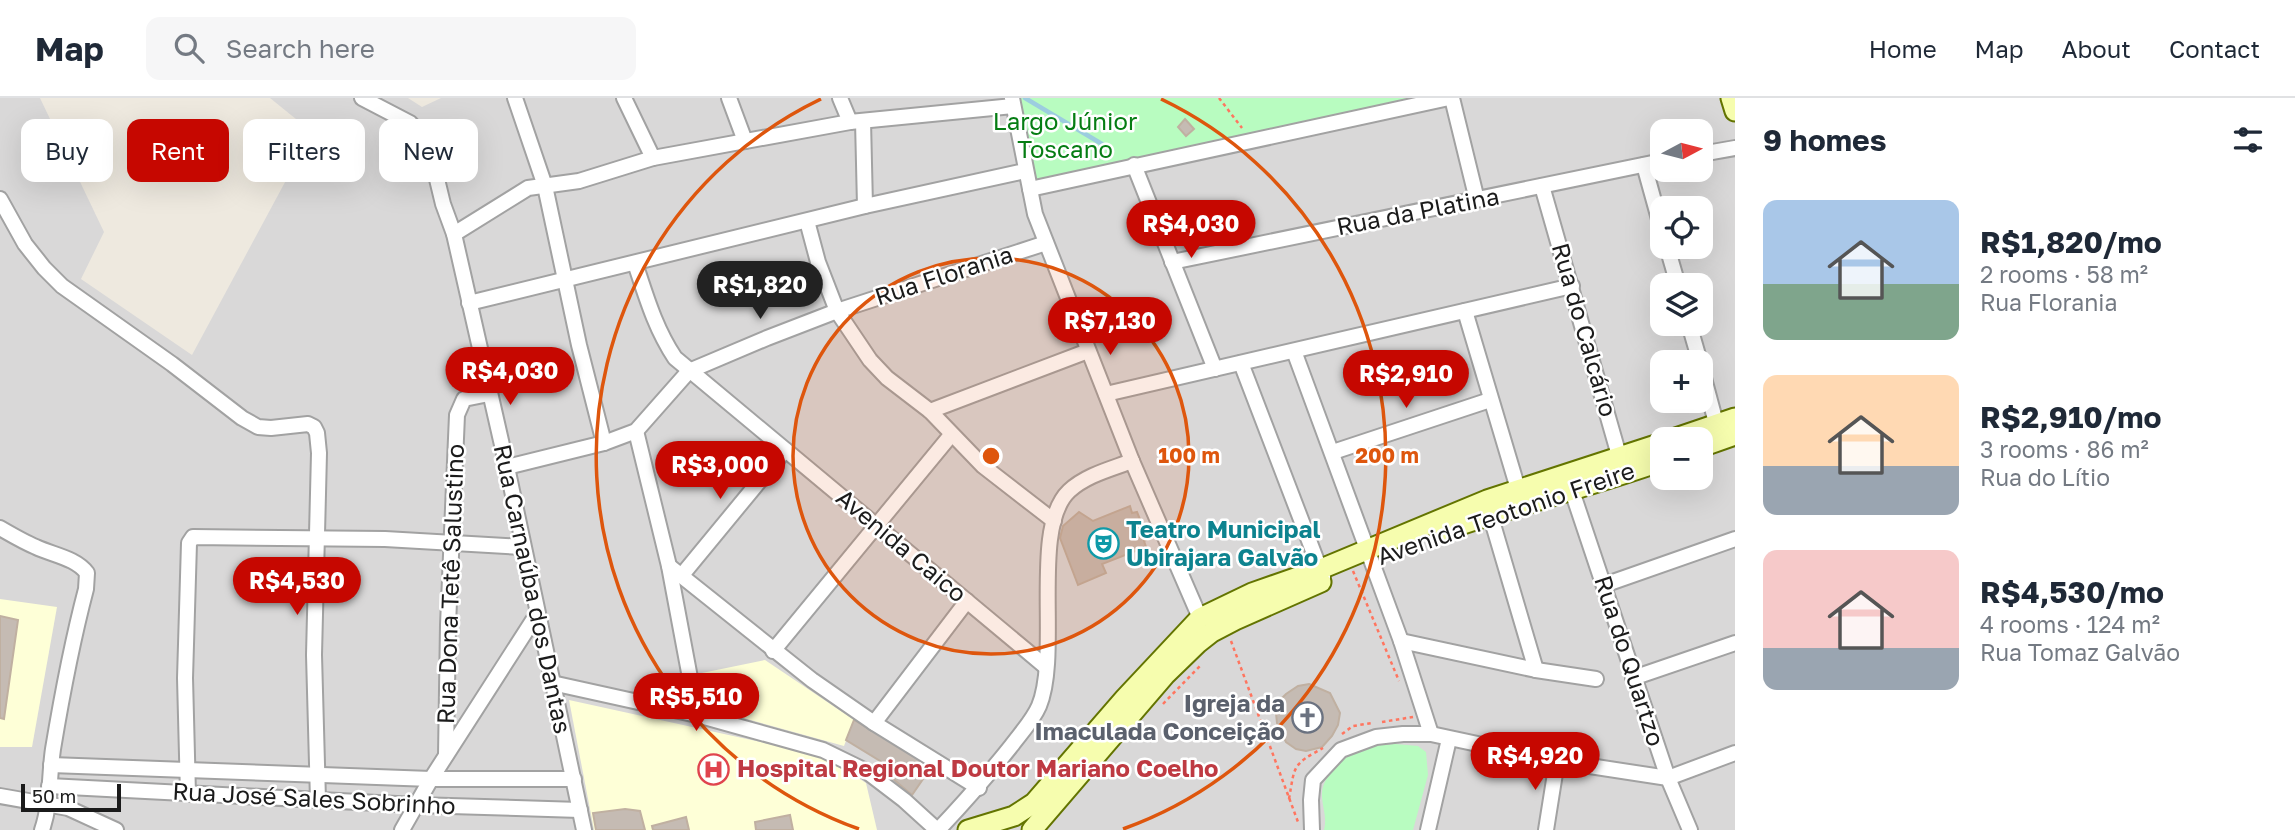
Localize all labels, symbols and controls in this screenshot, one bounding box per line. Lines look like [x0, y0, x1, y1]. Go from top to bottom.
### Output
search box [146, 17, 636, 80]
text: Map [35, 29, 104, 68]
icon: search [170, 29, 208, 67]
text: Search here [226, 33, 375, 64]
text: Home [1869, 34, 1937, 63]
text: Map [1975, 34, 2024, 63]
text: About [2062, 34, 2131, 63]
text: Contact [2169, 34, 2260, 63]
park label: Largo Júnior Toscano [993, 106, 1137, 163]
chip: Buy [21, 119, 113, 182]
chip: Rent [127, 119, 229, 182]
chip: Filters [243, 119, 365, 182]
chip: New [379, 119, 478, 182]
north arrow [1650, 119, 1713, 182]
map controls [1650, 119, 1713, 490]
icon: filters [2229, 121, 2267, 159]
text: 9 homes [1763, 122, 1886, 158]
street label: Rua da Platina [1334, 181, 1502, 241]
button: locate [1650, 196, 1713, 259]
pin: R$4,030 [1126, 200, 1256, 260]
text: R$4,030 [1142, 209, 1240, 237]
text: R$1,820/mo [1980, 224, 2162, 260]
icon: home [1819, 228, 1903, 312]
street label: Rua Florania [871, 239, 1016, 311]
street label: Rua do Calcário [1547, 239, 1624, 420]
text: 2 rooms · 58 m² [1980, 260, 2148, 288]
pin: R$1,820 [695, 262, 825, 321]
text: R$1,820 [713, 270, 807, 298]
button: layers [1650, 273, 1713, 336]
text: Rua Florania [1980, 288, 2118, 316]
pin: R$7,130 [1045, 298, 1175, 357]
text: R$7,130 [1064, 306, 1156, 334]
pin: R$4,030 [445, 348, 575, 407]
pin: R$2,910 [1341, 350, 1471, 410]
button: + [1650, 350, 1713, 413]
text: R$4,030 [461, 356, 559, 384]
text: R$2,910 [1359, 359, 1453, 387]
text: R$2,910/mo [1980, 399, 2162, 435]
icon: home [1819, 403, 1903, 487]
button: − [1650, 427, 1713, 490]
text: 3 rooms · 86 m² [1980, 435, 2149, 463]
street label: Rua Carnaúba dos Dantas [489, 441, 578, 736]
pin: R$3,000 [655, 442, 785, 501]
text: 100 m [1158, 442, 1220, 468]
text: 200 m [1355, 442, 1419, 468]
street label: Rua Dona Tetê Salustino [430, 443, 469, 725]
centre of rings [979, 444, 1003, 468]
text: R$3,000 [671, 450, 769, 478]
street label: Avenida Teotonio Freire [1373, 455, 1638, 570]
text: Rua do Lítio [1980, 463, 2110, 491]
street label: Avenida Caico [831, 482, 973, 608]
place label: Teatro Municipal Ubirajara Galvão [1126, 514, 1321, 571]
theatre icon: Teatro Municipal Ubirajara Galvão [1086, 527, 1120, 561]
pin: R$4,530 [232, 558, 362, 617]
text: R$4,530 [249, 566, 345, 594]
street label: Rua do Quartzo [1589, 572, 1672, 749]
text: R$4,530/mo [1980, 574, 2164, 610]
icon: home [1819, 578, 1903, 662]
text: 4 rooms · 124 m² [1980, 610, 2160, 638]
text: Rua Tomaz Galvão [1980, 638, 2180, 666]
pin: R$5,510 [631, 674, 761, 733]
text: R$5,510 [649, 682, 743, 710]
place label: Igreja da Imaculada Conceição [1035, 688, 1285, 745]
church icon: Igreja da Imaculada Conceição [1291, 701, 1325, 735]
pin: R$4,920 [1470, 732, 1600, 792]
text: R$4,920 [1487, 741, 1583, 769]
hospital icon: Hospital Regional Doutor Mariano Coelho [697, 752, 731, 786]
place label: Hospital Regional Doutor Mariano Coelho [737, 753, 1218, 782]
street label: Rua José Sales Sobrinho [172, 776, 456, 819]
scale bar [21, 781, 121, 813]
text: 50 m [32, 784, 76, 807]

